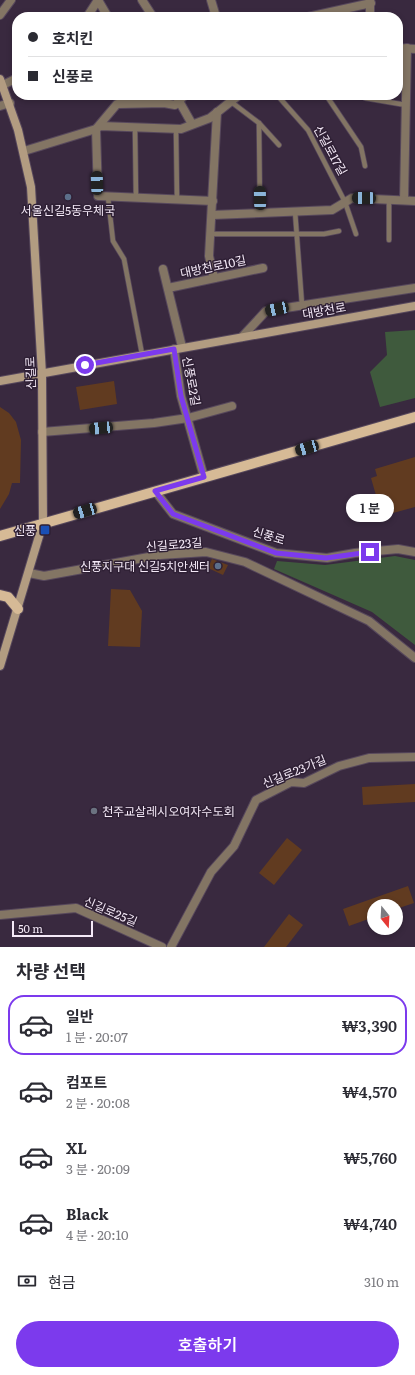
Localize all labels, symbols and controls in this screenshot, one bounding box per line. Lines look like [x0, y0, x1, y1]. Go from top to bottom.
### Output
text: 호치킨 [52, 26, 93, 49]
text: 신풍로 [52, 64, 93, 87]
street label: 신길로17길 [310, 122, 352, 178]
car [91, 171, 103, 195]
car [254, 186, 266, 210]
marker: 서울신길5동우체국 [63, 192, 73, 202]
car [352, 192, 376, 204]
place label: 서울신길5동우체국 [21, 201, 115, 219]
street label: 대방천로10길 [178, 250, 248, 282]
street label: 대방천로 [301, 297, 347, 323]
car [264, 301, 290, 317]
street label: 신풍로2길 [178, 355, 206, 407]
street label: 신길로 [20, 356, 40, 390]
route start [76, 356, 94, 374]
car [89, 421, 113, 435]
car [294, 439, 320, 457]
callout: 1 분 [346, 494, 394, 522]
text: 1 분 [360, 498, 380, 517]
car [72, 502, 98, 520]
place label: 신풍 [14, 521, 36, 539]
street label: 신풍로 [251, 522, 287, 548]
marker: 신풍 [39, 524, 51, 536]
street label: 신길로23길 [145, 533, 203, 555]
route end [361, 543, 379, 561]
place label: 신풍지구대 신길5치안센터 [80, 557, 210, 575]
marker: 신풍지구대 신길5치안센터 [213, 561, 223, 571]
street label: 신길로23가길 [259, 750, 329, 792]
place label: 천주교살레시오여자수도회 [102, 802, 234, 820]
marker: 천주교살레시오여자수도회 [89, 806, 99, 816]
street label: 신길로25길 [82, 892, 140, 930]
north arrow [367, 899, 403, 935]
map controls [367, 899, 403, 935]
scale bar [12, 919, 93, 938]
text: 50 m [18, 920, 43, 936]
text: 차량 선택 [16, 957, 86, 984]
text: 일반 [66, 1004, 94, 1027]
icon: car [18, 1007, 54, 1043]
text: ₩3,390 [342, 1014, 397, 1037]
text: 1 분 · 20:07 [66, 1027, 128, 1046]
text: 컴포트 [66, 1070, 107, 1093]
icon: car [18, 1073, 54, 1109]
text: ₩4,570 [342, 1080, 397, 1103]
text: 2 분 · 20:08 [66, 1093, 130, 1112]
text: XL [66, 1136, 87, 1159]
icon: car [18, 1139, 54, 1175]
text: ₩5,760 [343, 1146, 397, 1169]
text: 3 분 · 20:09 [66, 1159, 130, 1178]
text: Black [66, 1202, 109, 1225]
icon: car [18, 1205, 54, 1241]
text: ₩4,740 [343, 1212, 397, 1235]
text: 4 분 · 20:10 [66, 1225, 129, 1244]
icon: cash [16, 1270, 38, 1292]
text: 현금 [48, 1270, 76, 1293]
text: 310 m [364, 1272, 399, 1291]
button: 호출하기 [16, 1321, 399, 1367]

